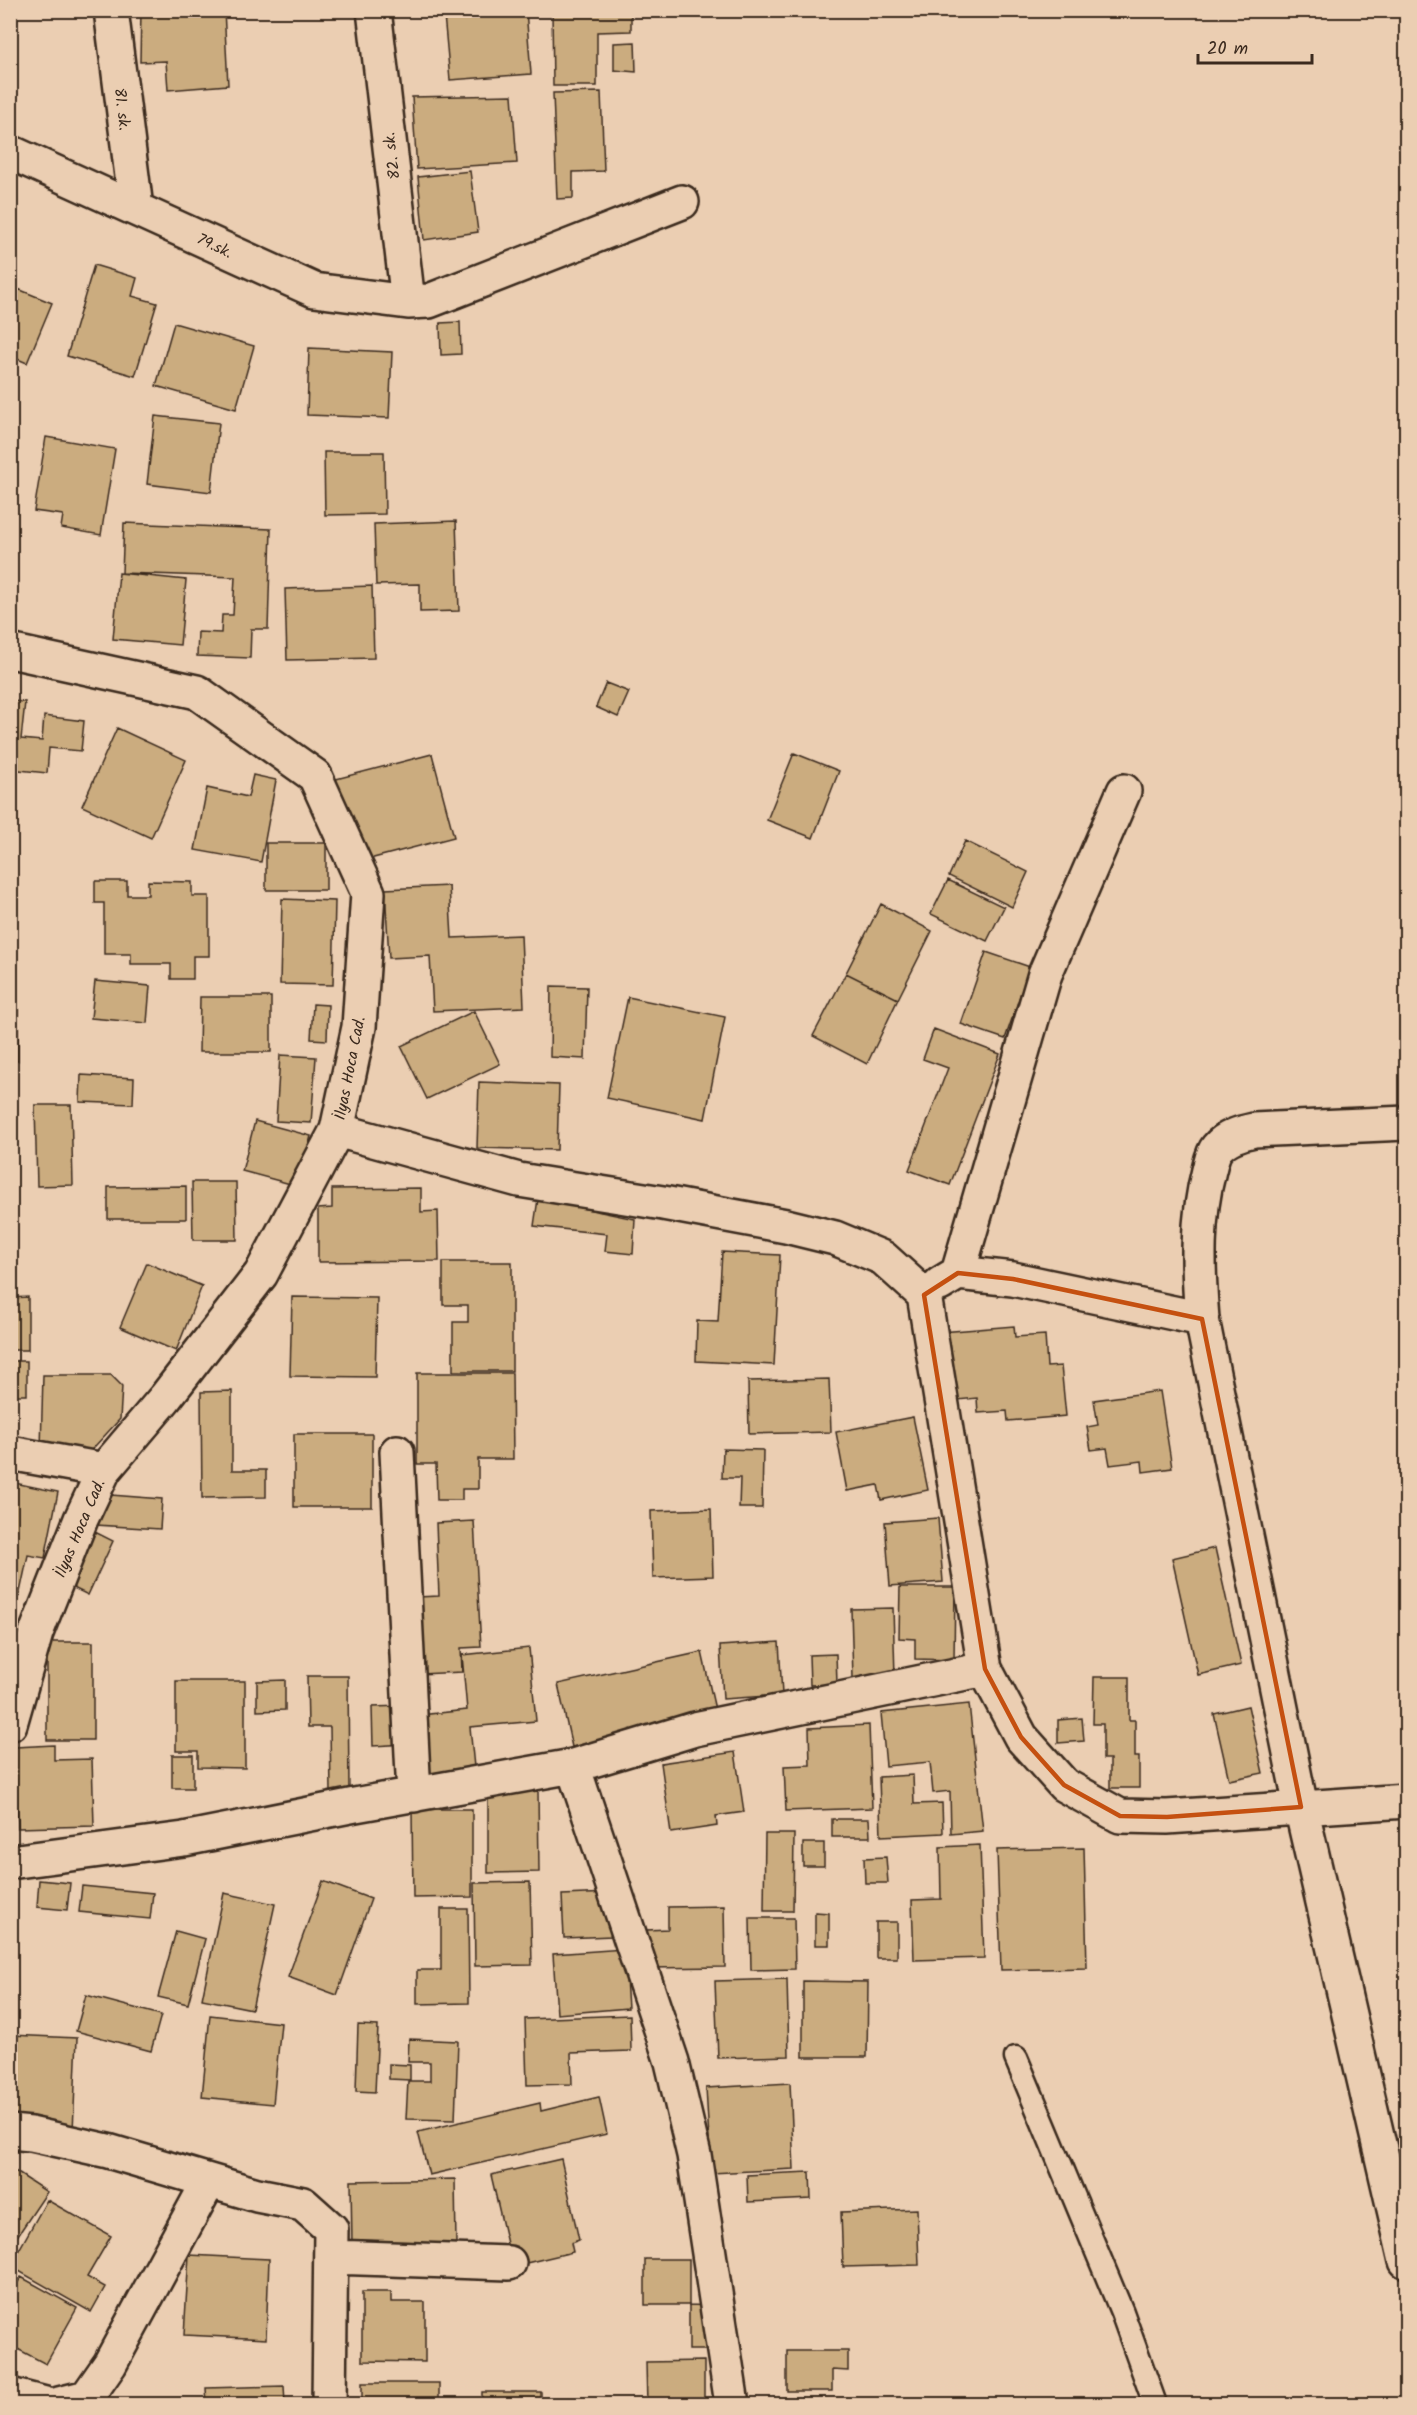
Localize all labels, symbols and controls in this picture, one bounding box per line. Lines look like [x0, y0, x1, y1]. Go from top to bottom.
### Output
scale bar [1198, 27, 1312, 65]
text: 20 m [1207, 35, 1248, 64]
street label: 81. sk. [106, 86, 137, 132]
street label: 82. sk. [377, 131, 408, 181]
street label: 79.sk. [192, 227, 236, 266]
street label: İlyas Hoca Cad. [328, 1014, 373, 1122]
street label: İlyas Hoca Cad. [48, 1475, 112, 1582]

